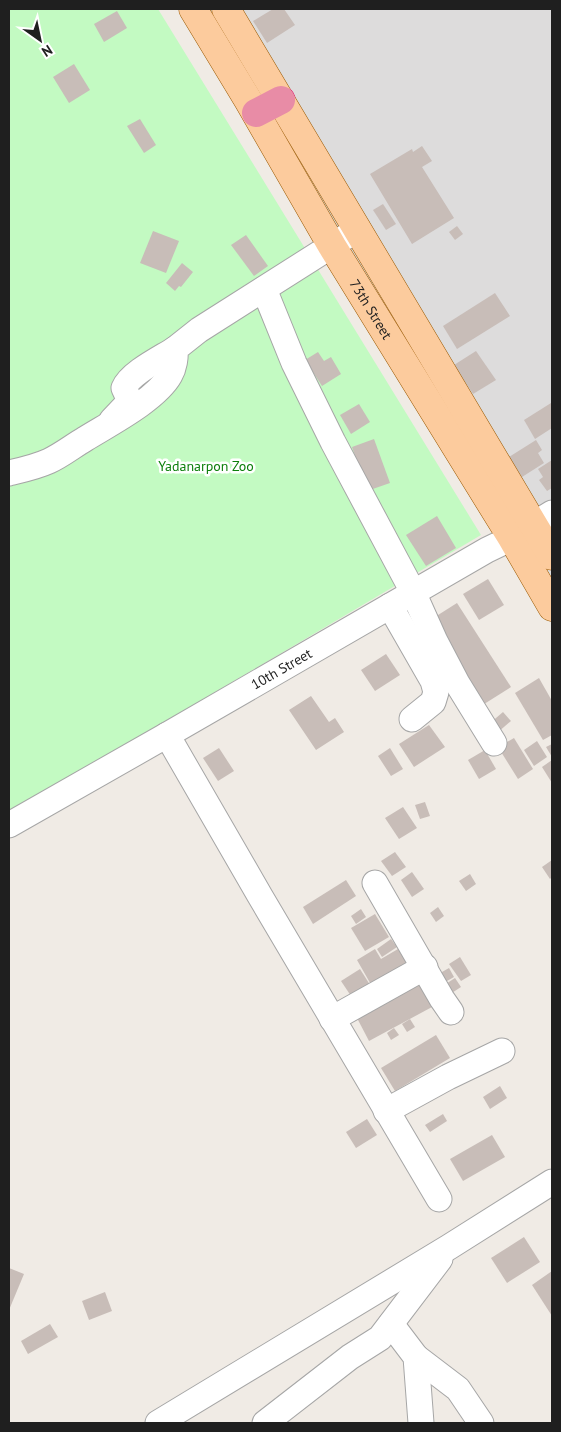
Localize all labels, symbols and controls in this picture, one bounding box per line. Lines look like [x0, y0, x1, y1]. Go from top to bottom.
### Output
north arrow [15, 15, 65, 65]
text: N [38, 41, 56, 61]
street label: 73th Street [346, 276, 396, 343]
park label: Yadanarpon Zoo [158, 457, 254, 475]
street label: 10th Street [248, 644, 315, 693]

